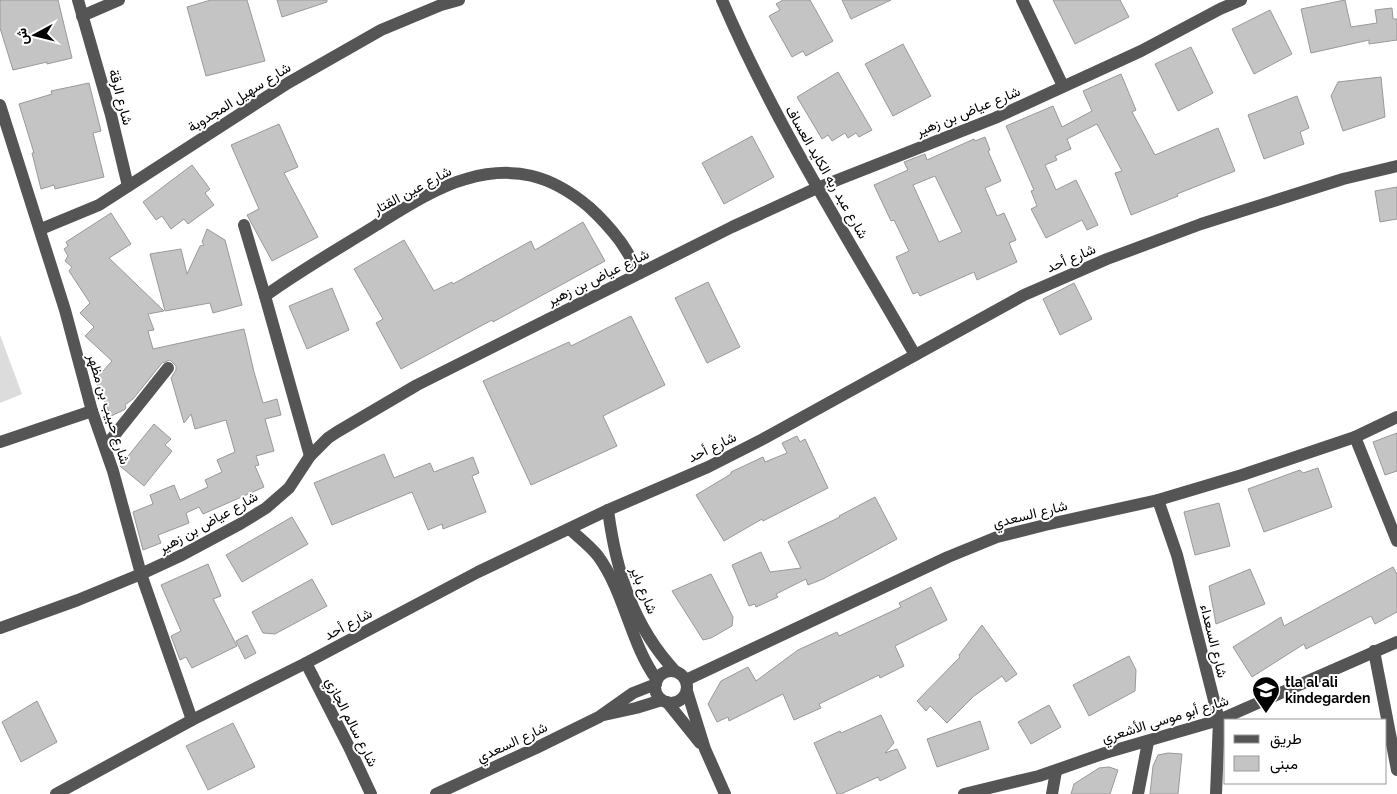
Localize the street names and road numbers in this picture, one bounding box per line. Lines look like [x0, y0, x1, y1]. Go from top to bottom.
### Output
street label: شارع سهيل المجدوبة [185, 59, 295, 138]
street label: شارع الرقة [103, 67, 136, 127]
street label: شارع عياض بن زهير [913, 83, 1024, 142]
street label: شارع عبد ربه الكايد العساف [780, 103, 872, 243]
street label: شارع عين القتار [369, 163, 455, 220]
street label: شارع أحد [1044, 241, 1099, 278]
street label: شارع عياض بن زهير [544, 245, 653, 312]
street label: شارع حبيب بن مظهر [81, 351, 133, 467]
street label: شارع أحد [685, 428, 740, 468]
street label: شارع عياض بن زهير [155, 488, 262, 559]
street label: شارع السعدي [991, 497, 1070, 535]
street label: شارع باير [624, 563, 661, 617]
street label: شارع السعداء [1194, 603, 1231, 680]
street label: شارع أحد [321, 605, 376, 646]
street label: شارع سالم الجازي [319, 675, 381, 771]
street label: شارع أبو موسى الأشعري [1100, 692, 1232, 750]
street label: شارع السعدي [474, 719, 552, 769]

